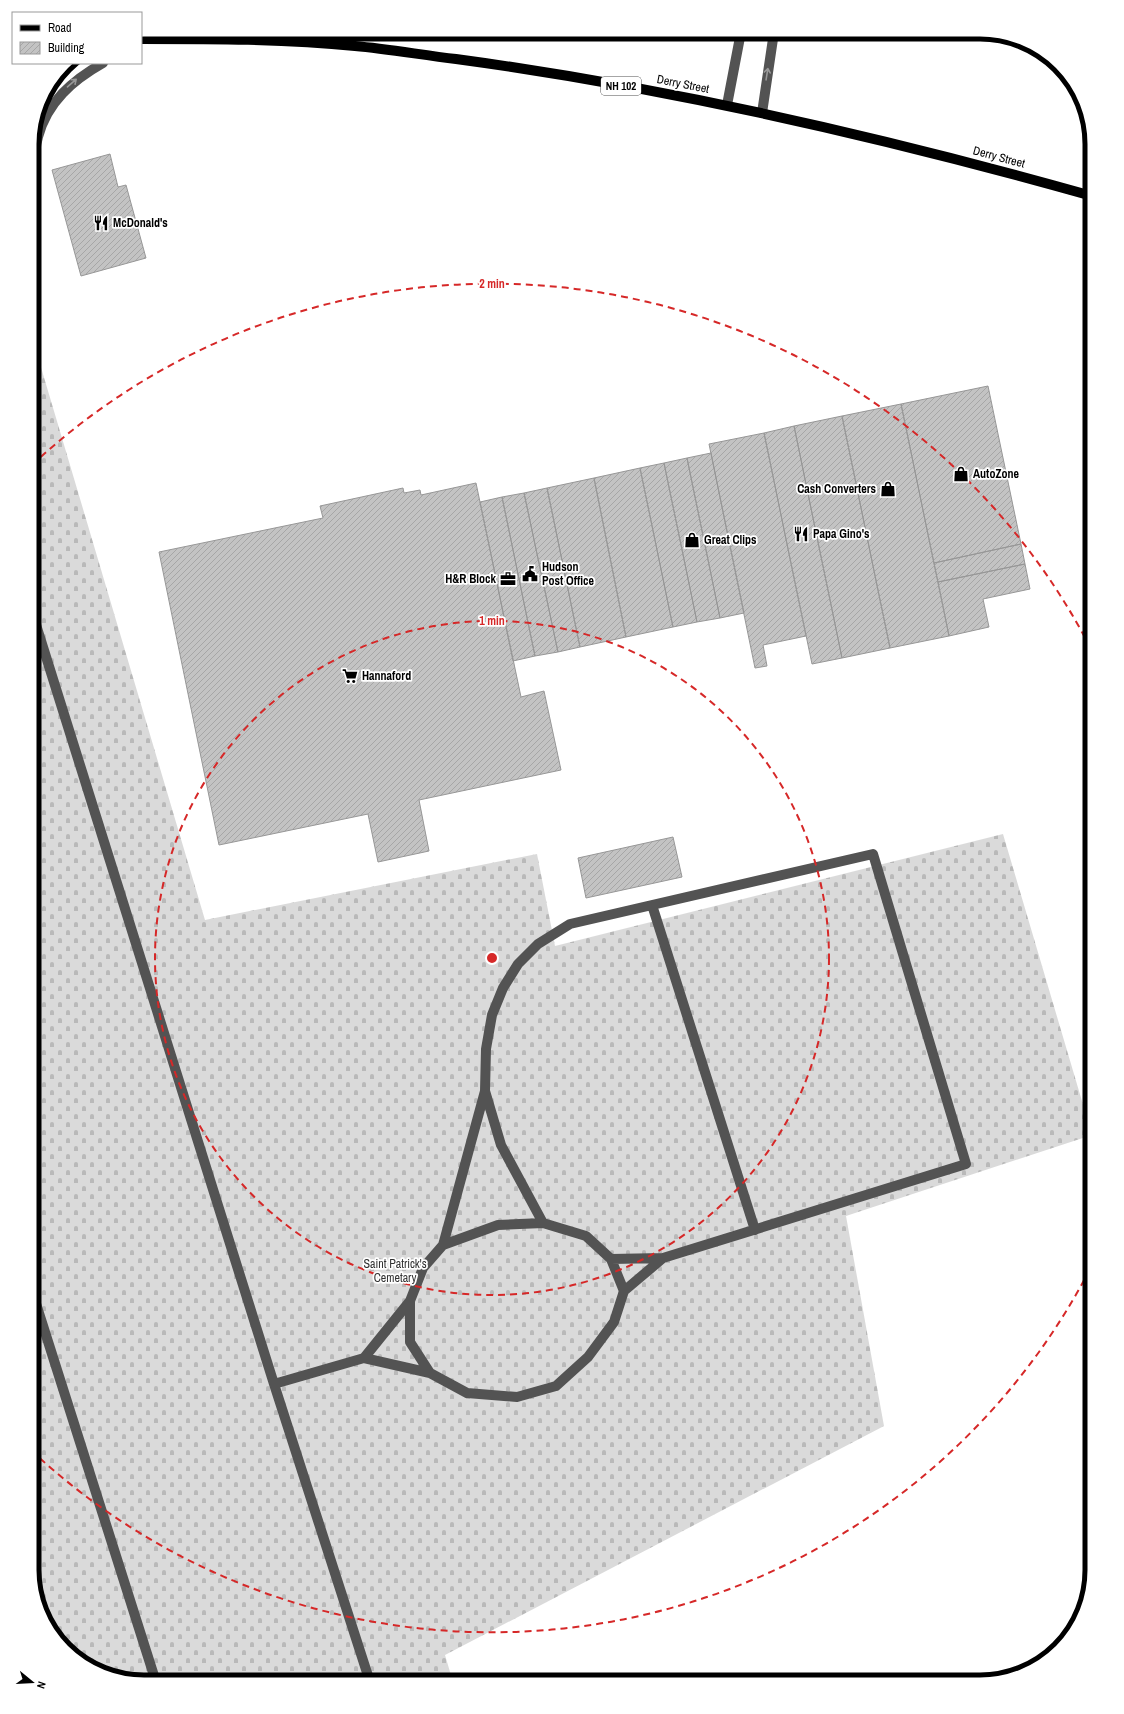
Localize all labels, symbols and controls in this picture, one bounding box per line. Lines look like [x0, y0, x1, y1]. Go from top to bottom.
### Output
legend [12, 12, 142, 64]
text: Road [48, 20, 72, 36]
text: Building [48, 40, 85, 56]
one-way arrow [763, 68, 771, 81]
street label: Derry Street [655, 71, 711, 97]
road number: NH 102 [601, 77, 641, 95]
one-way arrow [67, 79, 77, 88]
street label: Derry Street [971, 142, 1027, 172]
restaurant icon: McDonald's [92, 214, 110, 232]
place label: McDonald's [113, 215, 168, 231]
text: 2 min [479, 276, 505, 292]
shop icon: AutoZone [952, 465, 970, 483]
place label: AutoZone [973, 466, 1019, 482]
shop icon: Cash Converters [879, 480, 897, 498]
place label: Cash Converters [797, 481, 877, 497]
restaurant icon: Papa Gino's [792, 525, 810, 543]
place label: Papa Gino's [813, 526, 870, 542]
shop icon: Great Clips [683, 531, 701, 549]
place label: Great Clips [704, 532, 757, 548]
place label: Hudson Post Office [542, 559, 594, 589]
public building icon: Hudson Post Office [521, 565, 539, 583]
office icon: H&R Block [499, 570, 517, 588]
place label: H&R Block [445, 571, 497, 587]
text: 1 min [479, 613, 505, 629]
supermarket icon: Hannaford [341, 667, 359, 685]
place label: Hannaford [362, 668, 411, 684]
centre of rings [485, 951, 499, 965]
park label: Saint Patrick's Cemetary [363, 1256, 427, 1286]
north arrow [12, 1662, 52, 1702]
text: N [34, 1680, 49, 1690]

